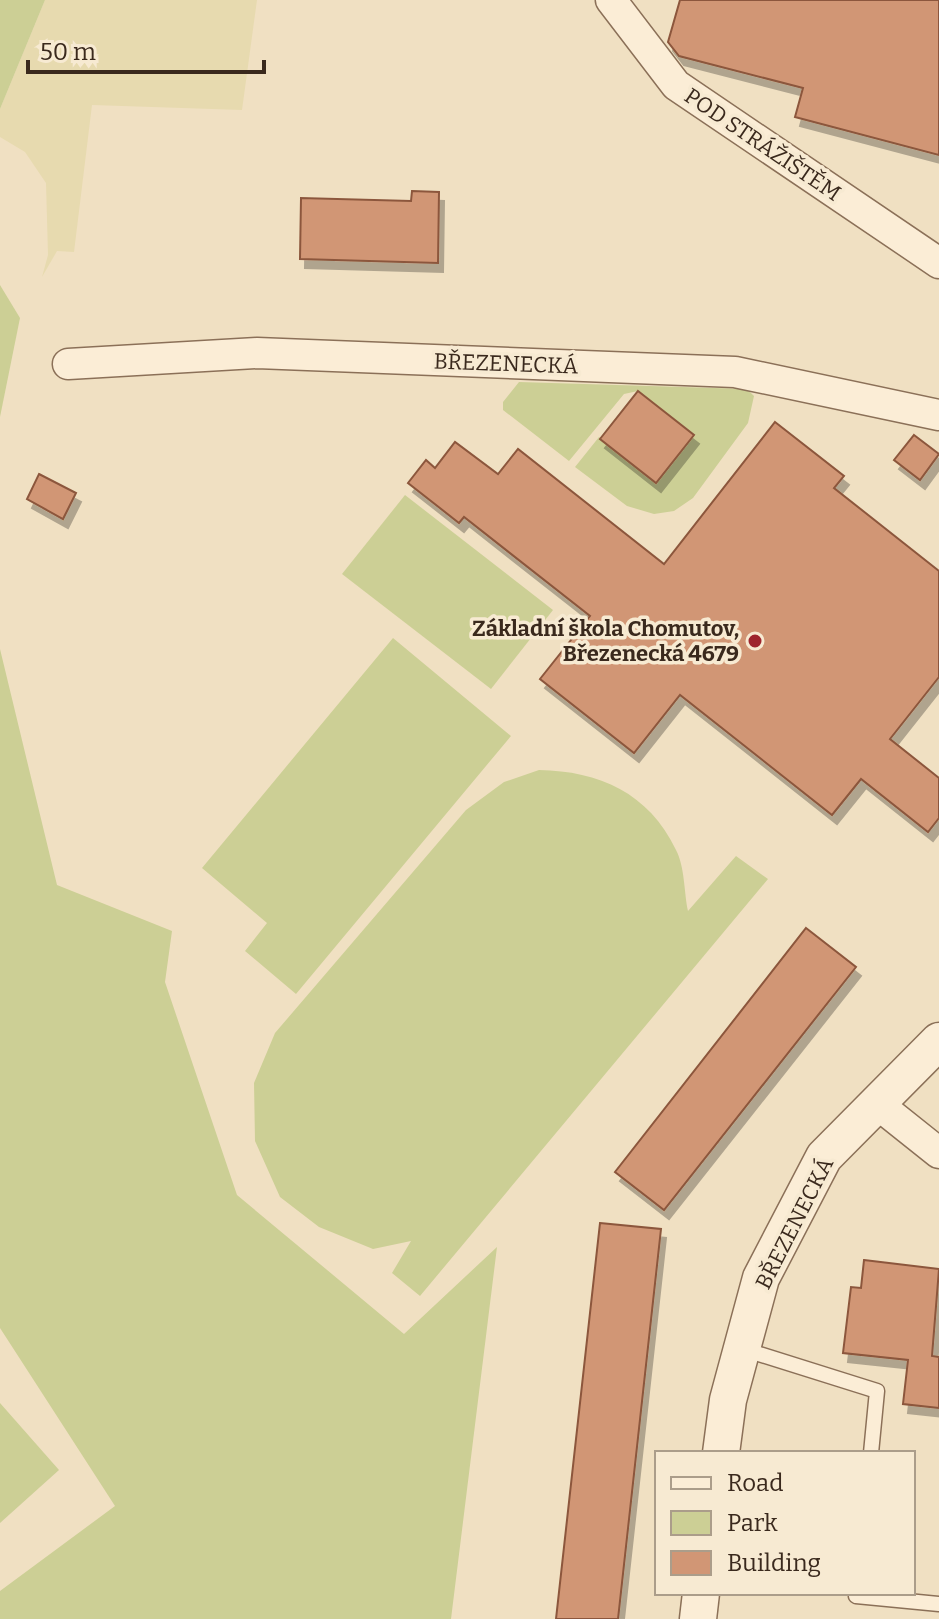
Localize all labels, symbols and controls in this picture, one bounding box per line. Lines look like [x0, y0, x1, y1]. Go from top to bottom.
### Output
scale bar [28, 24, 264, 74]
text: 50 m [40, 38, 96, 66]
street label: POD STRÁŽIŠTĚM [679, 82, 846, 207]
street label: BŘEZENECKÁ [433, 347, 579, 380]
place label: Základní škola Chomutov, Březenecká 4679 [472, 615, 739, 667]
marker: Základní škola Chomutov, Březenecká 4679 [746, 632, 764, 650]
street label: BŘEZENECKÁ [750, 1152, 839, 1294]
legend [655, 1451, 915, 1595]
text: Road [727, 1469, 783, 1497]
text: Park [727, 1509, 778, 1537]
text: Building [727, 1549, 821, 1577]

